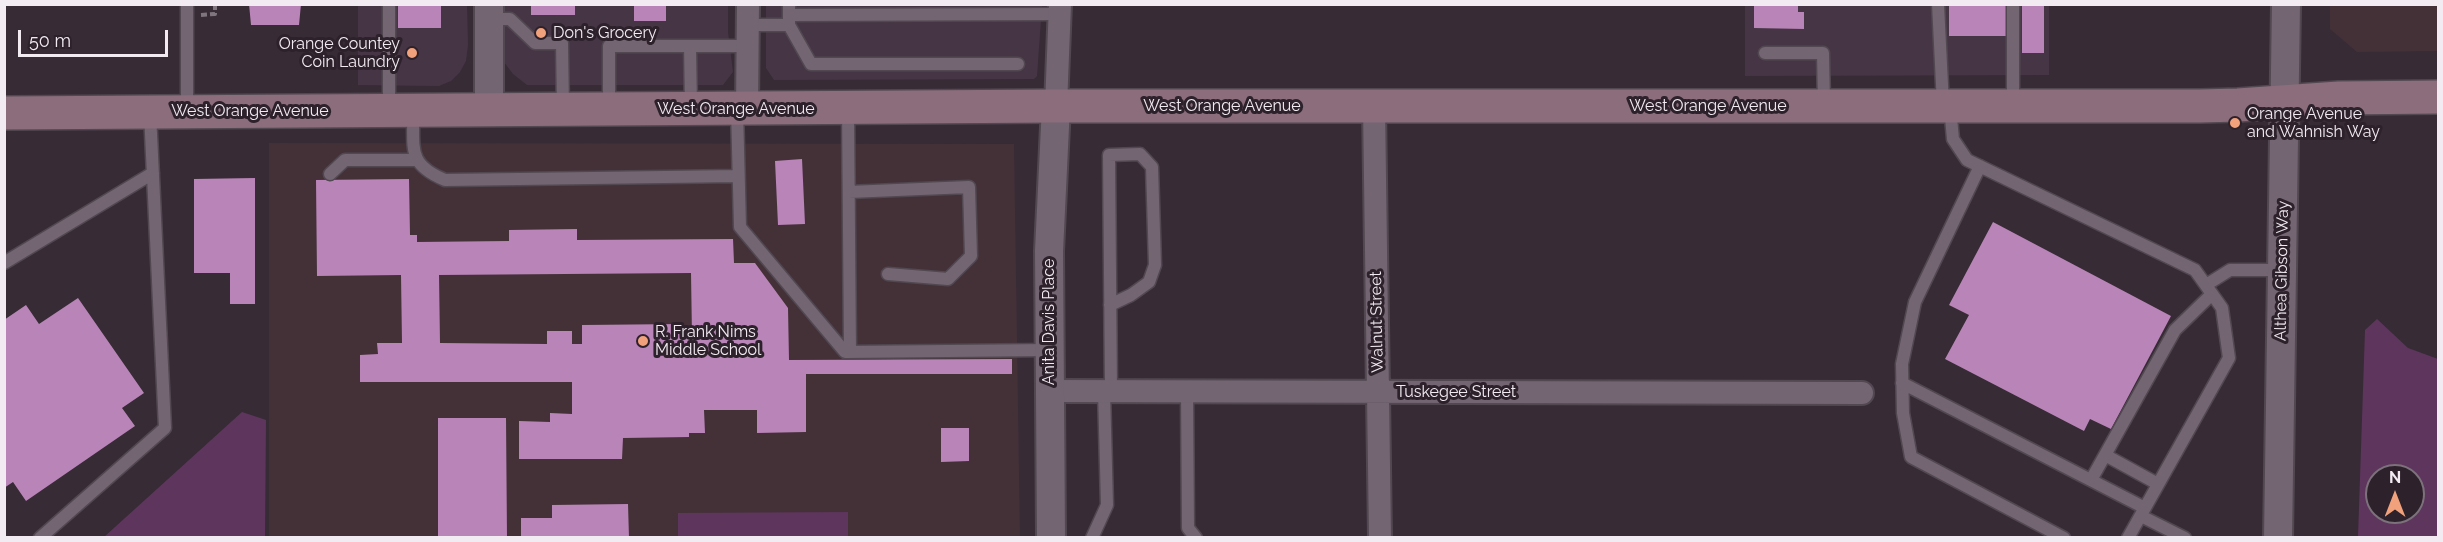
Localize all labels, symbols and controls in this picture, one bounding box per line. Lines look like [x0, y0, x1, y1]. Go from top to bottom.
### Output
scale bar [21, 18, 171, 56]
place label: Don's Grocery [553, 23, 657, 43]
marker: Don's Grocery [534, 26, 548, 40]
text: 50 m [29, 30, 71, 51]
place label: Orange Countey Coin Laundry [279, 34, 400, 72]
marker: Orange Countey Coin Laundry [405, 46, 419, 60]
street label: West Orange Avenue [1143, 96, 1301, 116]
street label: West Orange Avenue [1629, 96, 1787, 116]
street label: West Orange Avenue [657, 99, 815, 119]
street label: West Orange Avenue [171, 101, 329, 121]
place label: Orange Avenue and Wahnish Way [2247, 104, 2380, 142]
marker: Orange Avenue and Wahnish Way [2228, 116, 2242, 130]
street label: Althea Gibson Way [2271, 201, 2293, 341]
street label: Anita Davis Place [1039, 259, 1059, 385]
street label: Walnut Street [1367, 271, 1387, 373]
place label: R. Frank Nims Middle School [655, 322, 761, 360]
marker: R. Frank Nims Middle School [636, 334, 650, 348]
street label: Tuskegee Street [1396, 382, 1516, 402]
north arrow [2365, 464, 2425, 524]
text: N [2389, 468, 2401, 487]

